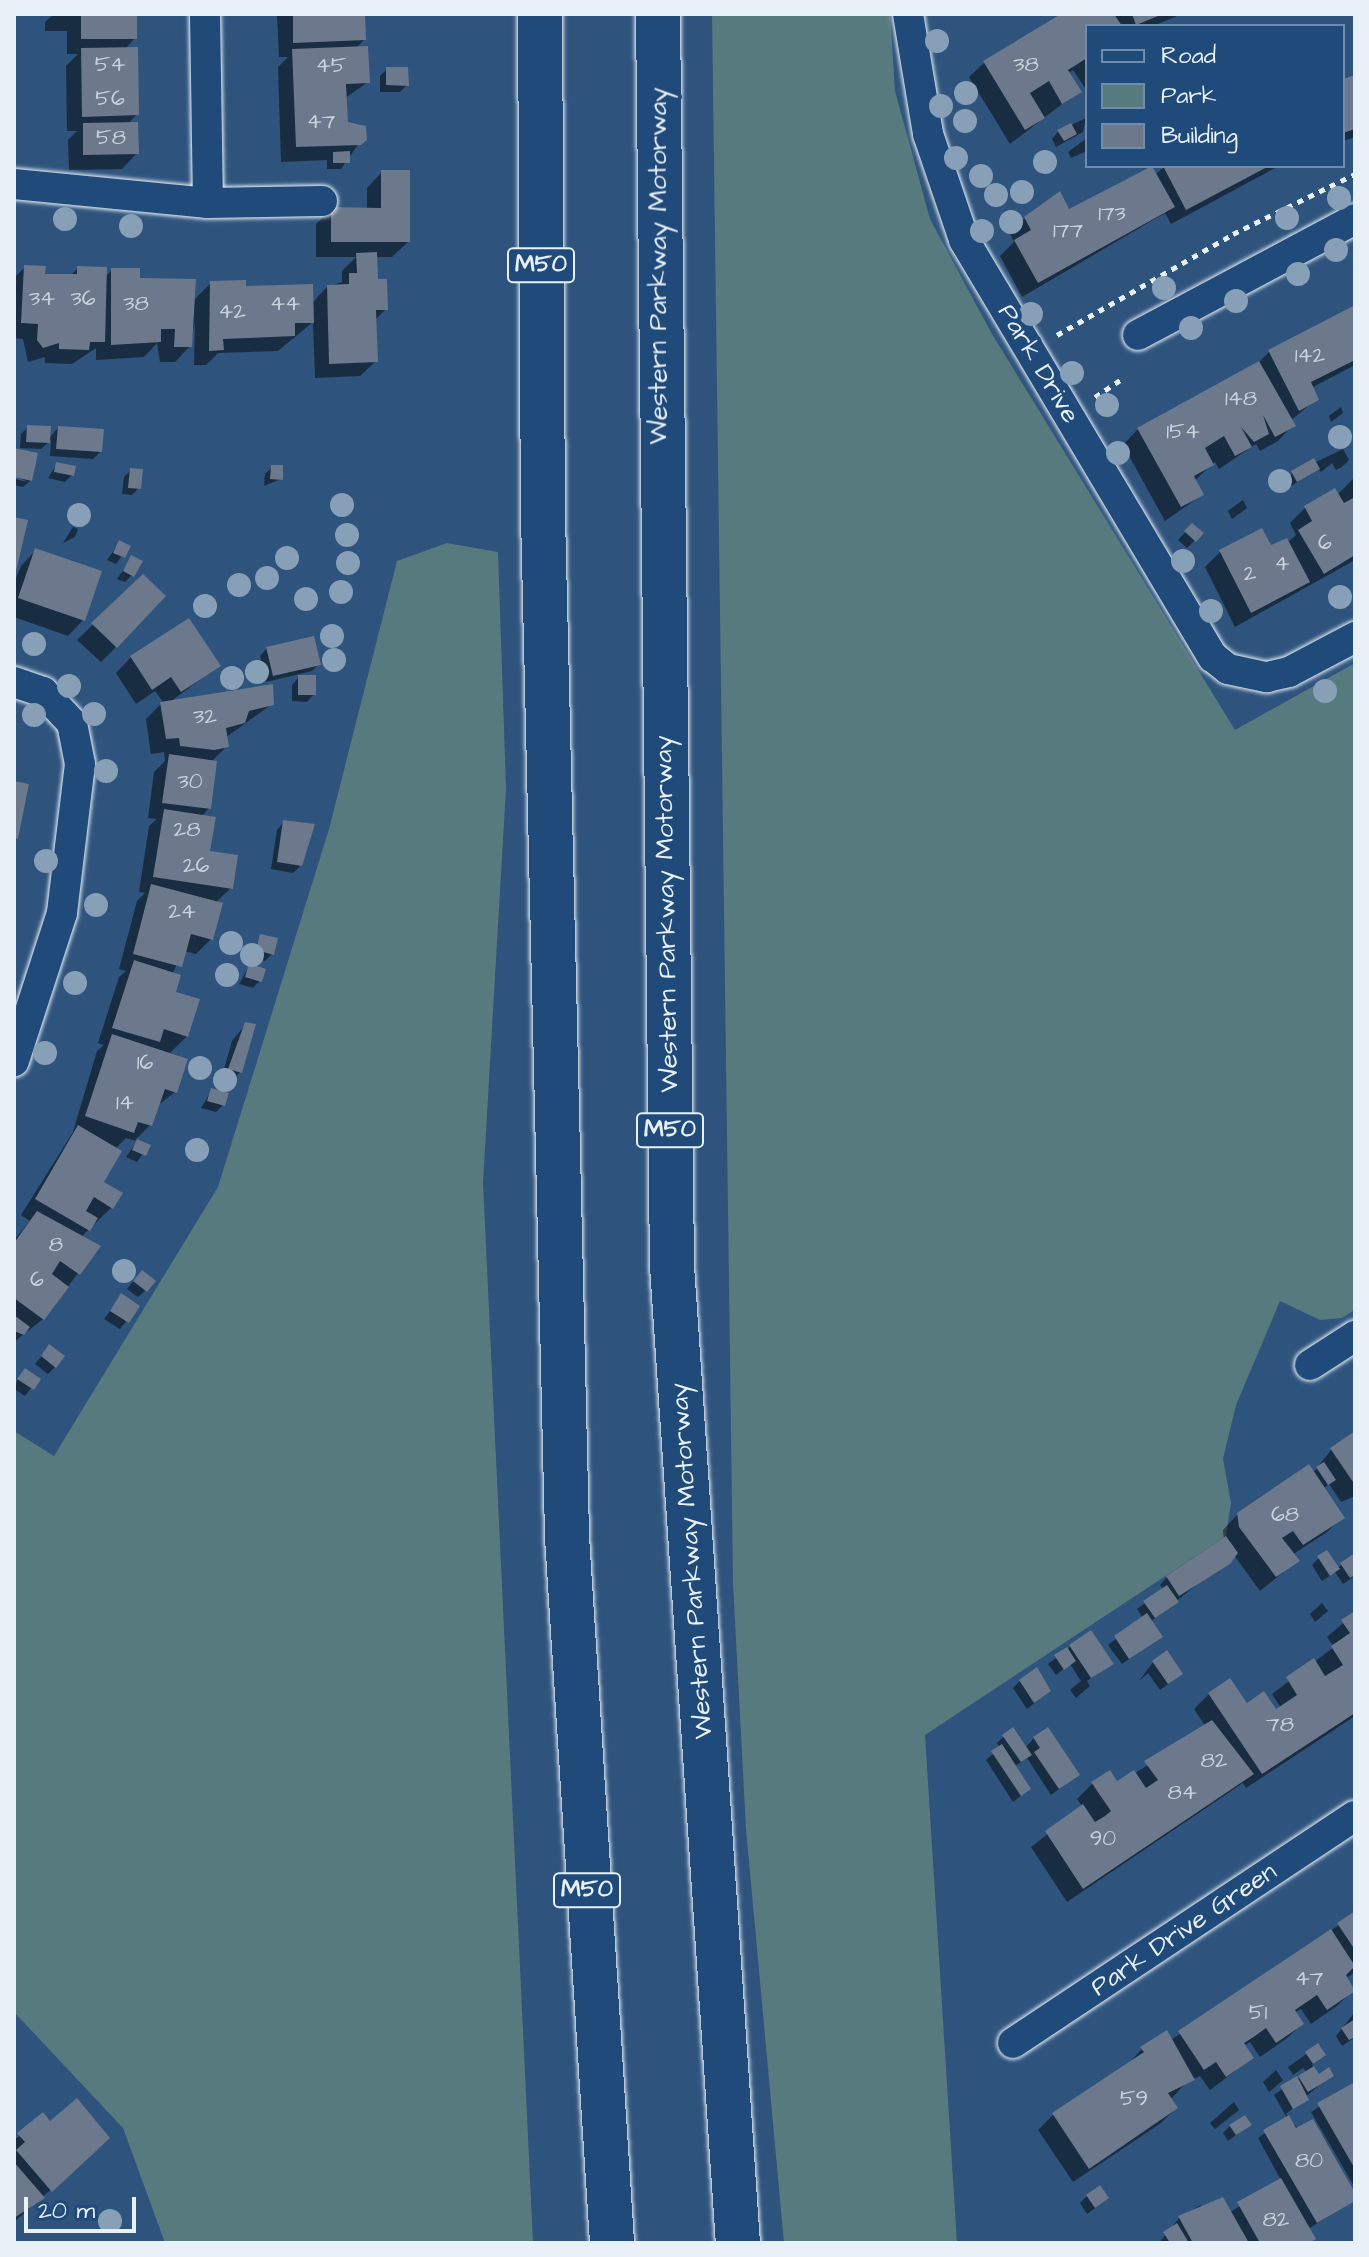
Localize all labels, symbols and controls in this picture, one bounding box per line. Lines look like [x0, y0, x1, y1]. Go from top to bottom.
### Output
legend [1085, 24, 1345, 168]
text: Road [1161, 39, 1216, 73]
house number: 54 [95, 52, 125, 78]
house number: 38 [1013, 52, 1039, 78]
house number: 45 [316, 53, 346, 79]
text: Park [1161, 79, 1217, 113]
house number: 56 [95, 86, 125, 112]
street label: Western Parkway Motorway [643, 87, 675, 445]
house number: 47 [307, 109, 335, 135]
text: Building [1161, 119, 1238, 153]
house number: 58 [96, 125, 126, 151]
house number: 173 [1098, 201, 1126, 227]
house number: 177 [1053, 218, 1083, 244]
road number: M50 [507, 245, 575, 285]
house number: 34 [29, 286, 55, 312]
house number: 36 [71, 286, 95, 312]
house number: 38 [123, 291, 149, 317]
house number: 44 [270, 291, 300, 317]
house number: 42 [218, 299, 246, 325]
street label: Park Drive [990, 299, 1086, 429]
house number: 142 [1295, 343, 1325, 369]
house number: 148 [1225, 386, 1257, 412]
house number: 154 [1166, 419, 1200, 445]
house number: 6 [1318, 530, 1332, 556]
house number: 4 [1275, 551, 1289, 577]
house number: 2 [1244, 561, 1256, 587]
house number: 32 [193, 704, 217, 730]
street label: Western Parkway Motorway [648, 735, 686, 1093]
house number: 30 [177, 769, 203, 795]
house number: 28 [174, 817, 200, 843]
house number: 26 [183, 853, 209, 879]
house number: 24 [168, 899, 196, 925]
house number: 16 [137, 1050, 153, 1076]
house number: 14 [116, 1090, 134, 1116]
road number: M50 [636, 1110, 704, 1150]
house number: 8 [49, 1232, 63, 1258]
house number: 6 [30, 1267, 44, 1293]
street label: Western Parkway Motorway [664, 1382, 720, 1740]
house number: 68 [1271, 1502, 1299, 1528]
house number: 78 [1266, 1712, 1294, 1738]
house number: 82 [1201, 1748, 1227, 1774]
house number: 84 [1167, 1780, 1197, 1806]
house number: 90 [1090, 1826, 1116, 1852]
street label: Park Drive Green [1085, 1856, 1283, 2004]
road number: M50 [553, 1870, 621, 1910]
house number: 47 [1295, 1966, 1323, 1992]
house number: 51 [1249, 2000, 1267, 2026]
house number: 59 [1120, 2086, 1148, 2112]
house number: 80 [1295, 2148, 1323, 2174]
scale bar [28, 2181, 140, 2231]
text: 20 m [38, 2194, 95, 2228]
house number: 82 [1263, 2207, 1289, 2233]

